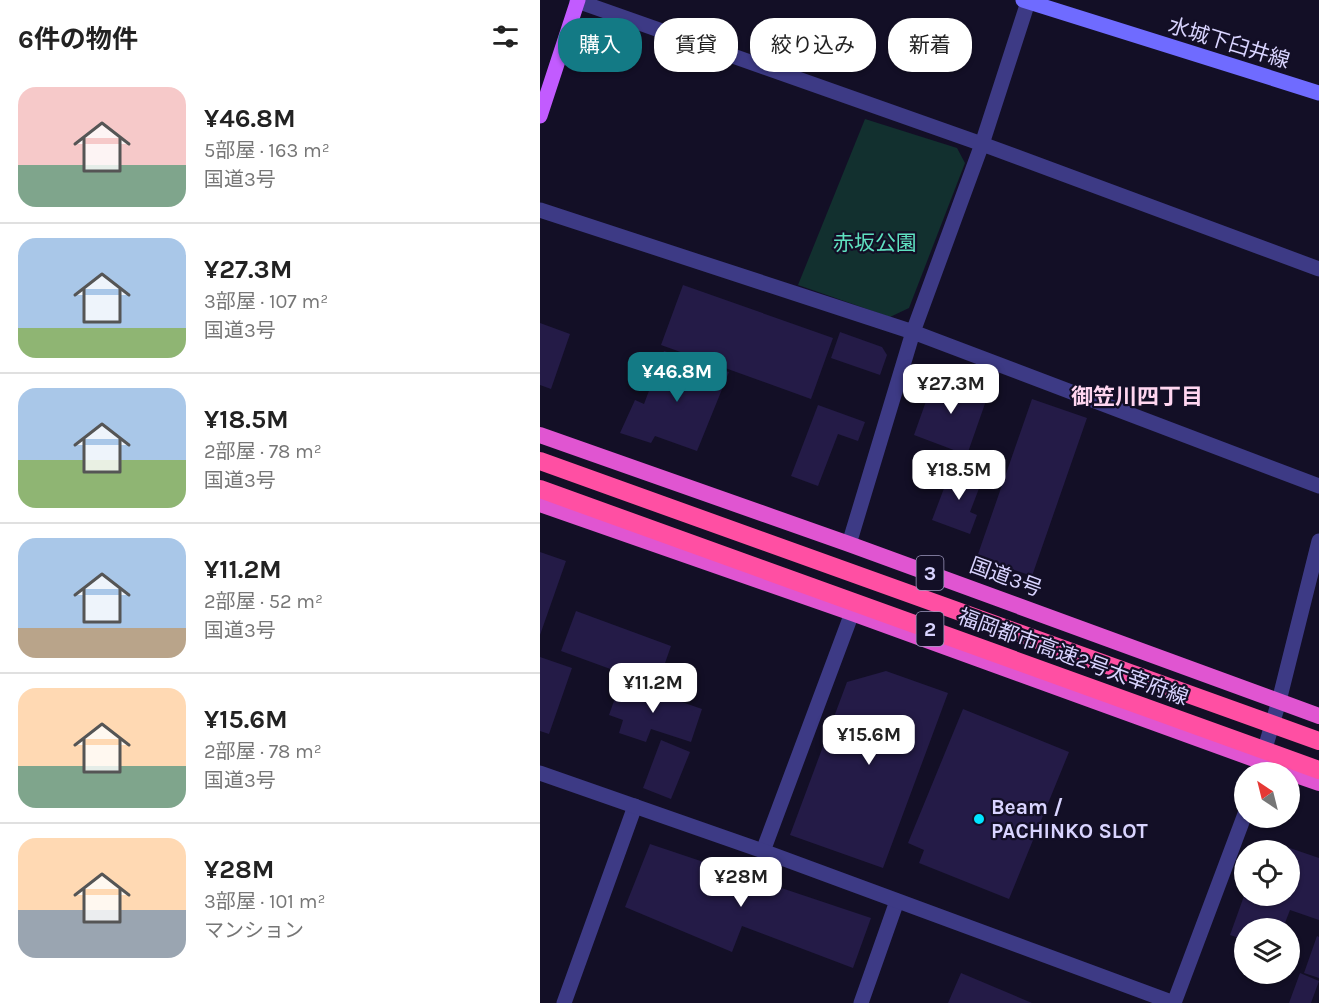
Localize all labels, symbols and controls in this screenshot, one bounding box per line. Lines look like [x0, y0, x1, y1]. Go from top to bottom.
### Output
street label: 水城下臼井線 [1165, 13, 1293, 73]
chip: 購入 [558, 18, 642, 72]
chip: 賃貸 [654, 18, 738, 72]
chip: 絞り込み [750, 18, 876, 72]
chip: 新着 [888, 18, 972, 72]
icon: filters [489, 20, 522, 53]
text: 6件の物件 [18, 24, 138, 55]
text: ¥46.8M [204, 103, 296, 134]
icon: home [66, 111, 138, 183]
text: 5部屋 · 163 m² [204, 139, 330, 162]
text: 国道3号 [204, 168, 276, 191]
park label: 赤坂公園 [833, 231, 917, 255]
text: ¥27.3M [204, 254, 292, 285]
icon: home [66, 262, 138, 334]
text: 3部屋 · 107 m² [204, 290, 328, 313]
text: 国道3号 [204, 319, 276, 342]
pin: ¥46.8M [628, 352, 726, 403]
text: ¥46.8M [642, 360, 712, 383]
pin: ¥27.3M [902, 364, 1000, 415]
text: ¥27.3M [917, 372, 985, 395]
district label: 御笠川四丁目 [1071, 384, 1203, 410]
text: ¥18.5M [204, 404, 289, 435]
icon: home [66, 412, 138, 484]
text: 2部屋 · 78 m² [204, 440, 322, 463]
pin: ¥18.5M [910, 450, 1008, 501]
text: ¥18.5M [926, 458, 992, 481]
text: 国道3号 [204, 469, 276, 492]
street label: 国道3号 [966, 553, 1046, 601]
text: ¥11.2M [204, 554, 282, 585]
road number: 3 [916, 556, 944, 590]
icon: home [66, 562, 138, 634]
text: 2部屋 · 52 m² [204, 590, 323, 613]
street label: 福岡都市高速2号太宰府線 [955, 604, 1191, 710]
road number: 2 [916, 612, 944, 646]
text: 国道3号 [204, 619, 276, 642]
pin: ¥11.2M [604, 663, 702, 714]
text: ¥11.2M [623, 671, 683, 694]
text: ¥15.6M [204, 704, 288, 735]
icon: home [66, 712, 138, 784]
pin: ¥15.6M [820, 715, 918, 766]
text: ¥15.6M [837, 723, 901, 746]
text: 2部屋 · 78 m² [204, 740, 322, 763]
north arrow [1234, 762, 1300, 828]
map controls [1234, 762, 1300, 984]
text: 国道3号 [204, 769, 276, 792]
place label: Beam / PACHINKO SLOT [991, 795, 1149, 843]
marker: Beam / PACHINKO SLOT [972, 812, 986, 826]
button: locate [1234, 840, 1300, 906]
text: ¥28M [204, 854, 275, 885]
pin: ¥28M [705, 857, 777, 908]
icon: home [66, 862, 138, 934]
text: ¥28M [714, 865, 768, 888]
text: 3部屋 · 101 m² [204, 890, 325, 913]
button: layers [1234, 918, 1300, 984]
text: マンション [204, 919, 304, 942]

